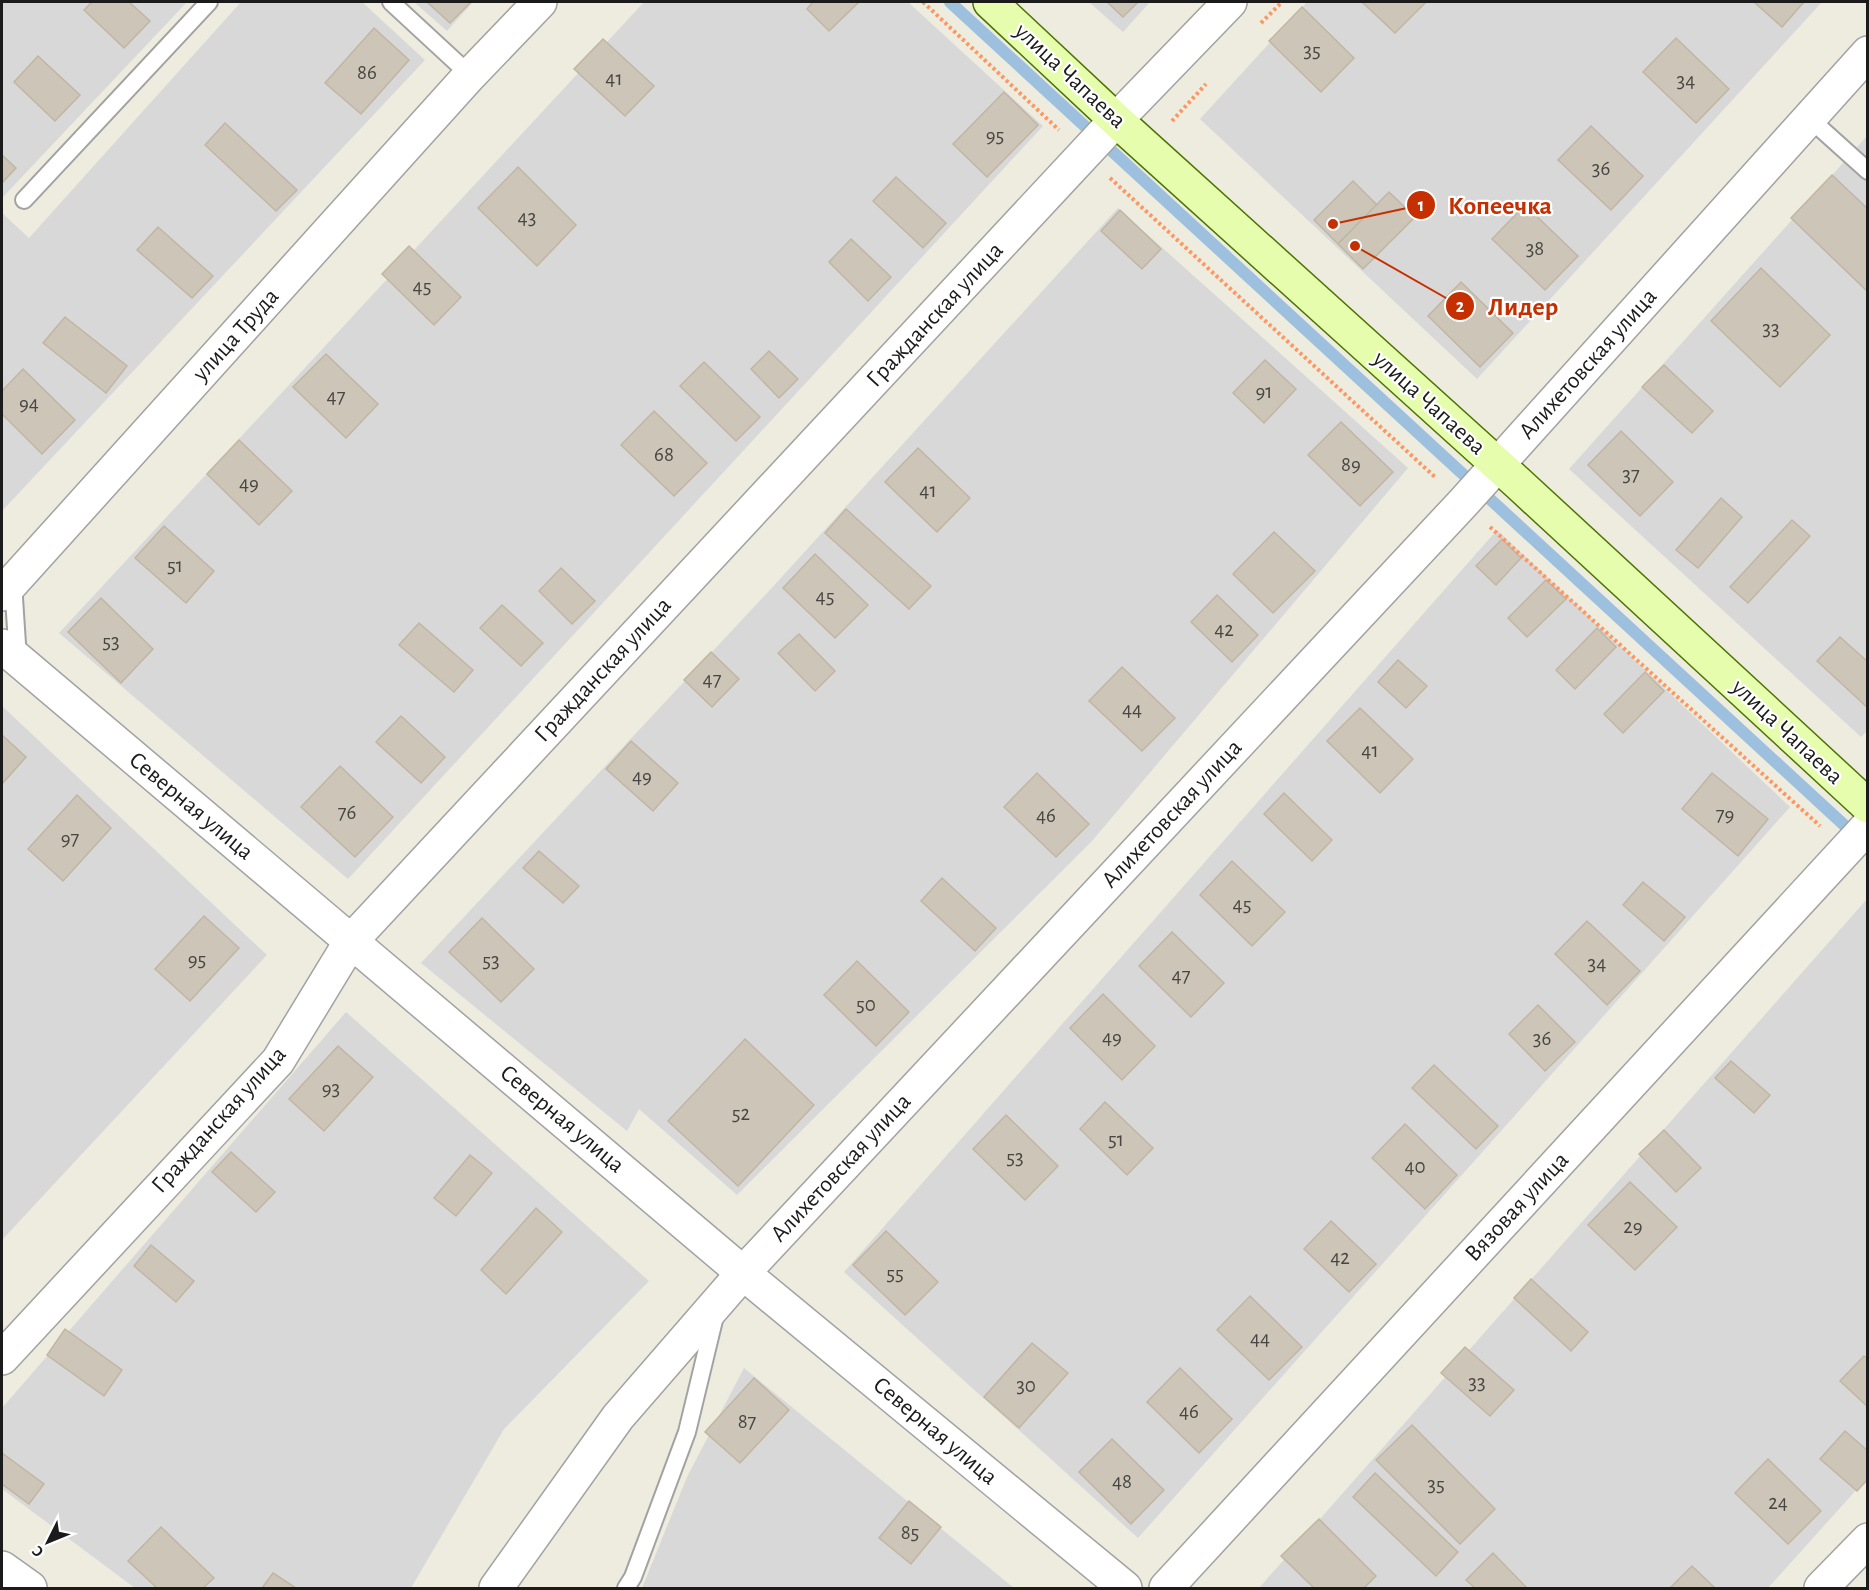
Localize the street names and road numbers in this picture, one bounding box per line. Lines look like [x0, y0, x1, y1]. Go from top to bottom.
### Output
street label: улица Чапаева [1009, 18, 1130, 133]
street label: Гражданская улица [862, 238, 1008, 392]
street label: улица Труда [188, 284, 284, 387]
street label: Алихетовская улица [1515, 284, 1662, 444]
street label: улица Чапаева [1367, 346, 1490, 459]
street label: Гражданская улица [530, 593, 676, 747]
street label: улица Чапаева [1726, 674, 1847, 789]
street label: Алихетовская улица [1097, 735, 1247, 893]
street label: Северная улица [124, 747, 258, 865]
street label: Гражданская улица [147, 1042, 291, 1198]
street label: Северная улица [495, 1060, 629, 1178]
street label: Алихетовская улица [766, 1089, 916, 1247]
street label: Вязовая улица [1461, 1148, 1573, 1266]
street label: Северная улица [868, 1372, 1002, 1490]

